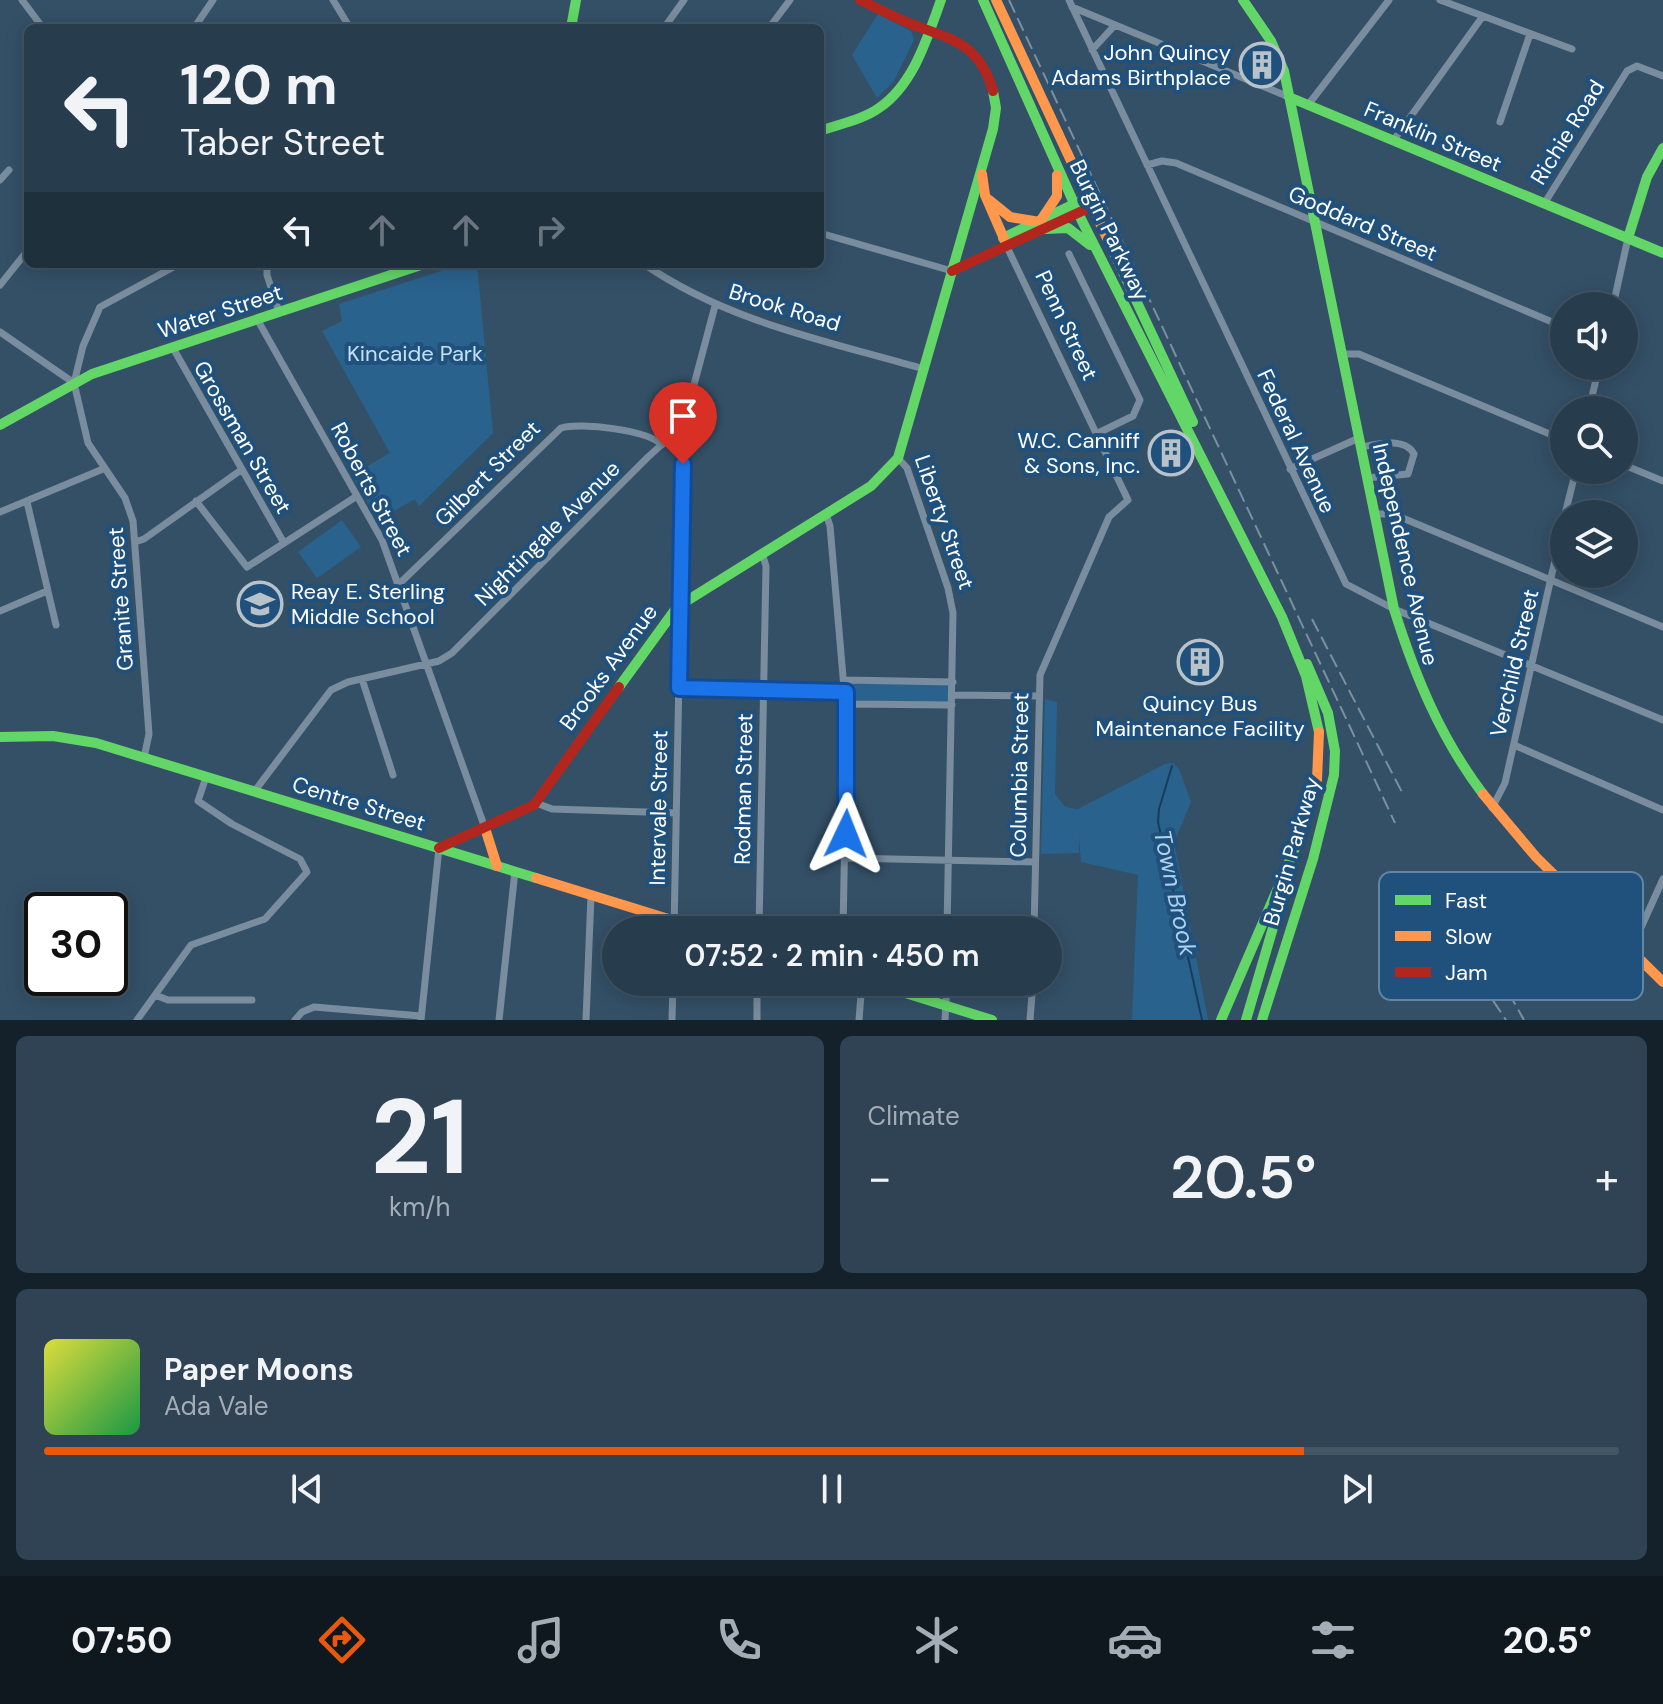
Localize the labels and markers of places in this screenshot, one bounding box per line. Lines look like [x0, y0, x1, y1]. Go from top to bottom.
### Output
place label: John Quincy Adams Birthplace [1051, 38, 1231, 92]
building icon: John Quincy Adams Birthplace [1238, 41, 1286, 89]
pin [649, 382, 717, 464]
place label: W.C. Canniff & Sons, Inc. [1017, 426, 1140, 480]
building icon: W.C. Canniff & Sons, Inc. [1147, 429, 1195, 477]
place label: Reay E. Sterling Middle School [291, 577, 445, 631]
school or university icon: Reay E. Sterling Middle School [236, 580, 284, 628]
building icon: Quincy Bus Maintenance Facility [1176, 638, 1224, 686]
place label: Quincy Bus Maintenance Facility [1095, 689, 1305, 743]

